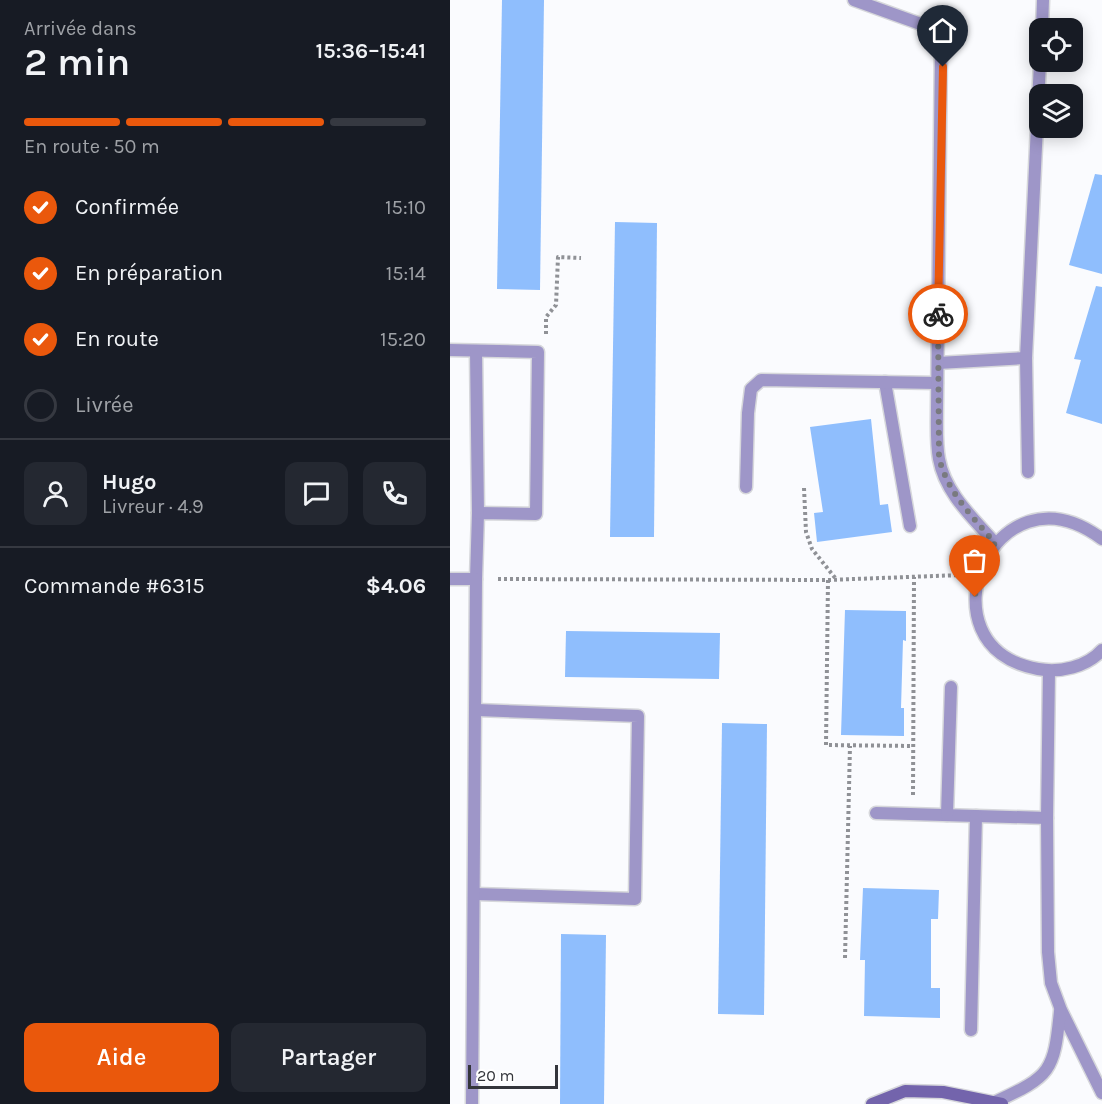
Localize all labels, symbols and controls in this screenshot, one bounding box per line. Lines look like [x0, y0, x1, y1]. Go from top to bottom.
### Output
pin [917, 5, 968, 67]
icon: home [926, 14, 959, 47]
text: Arrivée dans [24, 17, 137, 40]
map controls [1029, 18, 1083, 138]
button: locate [1029, 18, 1083, 72]
text: 15:36–15:41 [315, 38, 426, 64]
text: 2 min [24, 39, 130, 85]
button: layers [1029, 84, 1083, 138]
text: En route · 50 m [24, 135, 160, 158]
icon: check [24, 191, 57, 224]
text: Confirmée [75, 194, 179, 220]
text: 15:10 [385, 196, 426, 219]
icon: check [24, 257, 57, 290]
text: En préparation [75, 260, 223, 286]
text: 15:14 [386, 262, 426, 285]
courier [908, 284, 968, 344]
icon: bike [922, 298, 955, 331]
icon: check [24, 323, 57, 356]
text: En route [75, 326, 159, 352]
text: 15:20 [380, 328, 426, 351]
text: Livrée [75, 392, 133, 418]
button: person [24, 462, 87, 525]
button: chat [285, 462, 348, 525]
button: phone [363, 462, 426, 525]
text: Hugo [102, 469, 157, 495]
text: Livreur · 4.9 [102, 495, 204, 518]
pin [949, 535, 1000, 597]
icon: bag [958, 544, 991, 577]
text: Commande #6315 [24, 573, 205, 599]
text: $4.06 [366, 573, 426, 599]
button: Aide [24, 1023, 219, 1092]
button: Partager [231, 1023, 426, 1092]
scale bar [468, 1062, 558, 1090]
text: 20 m [477, 1066, 515, 1085]

